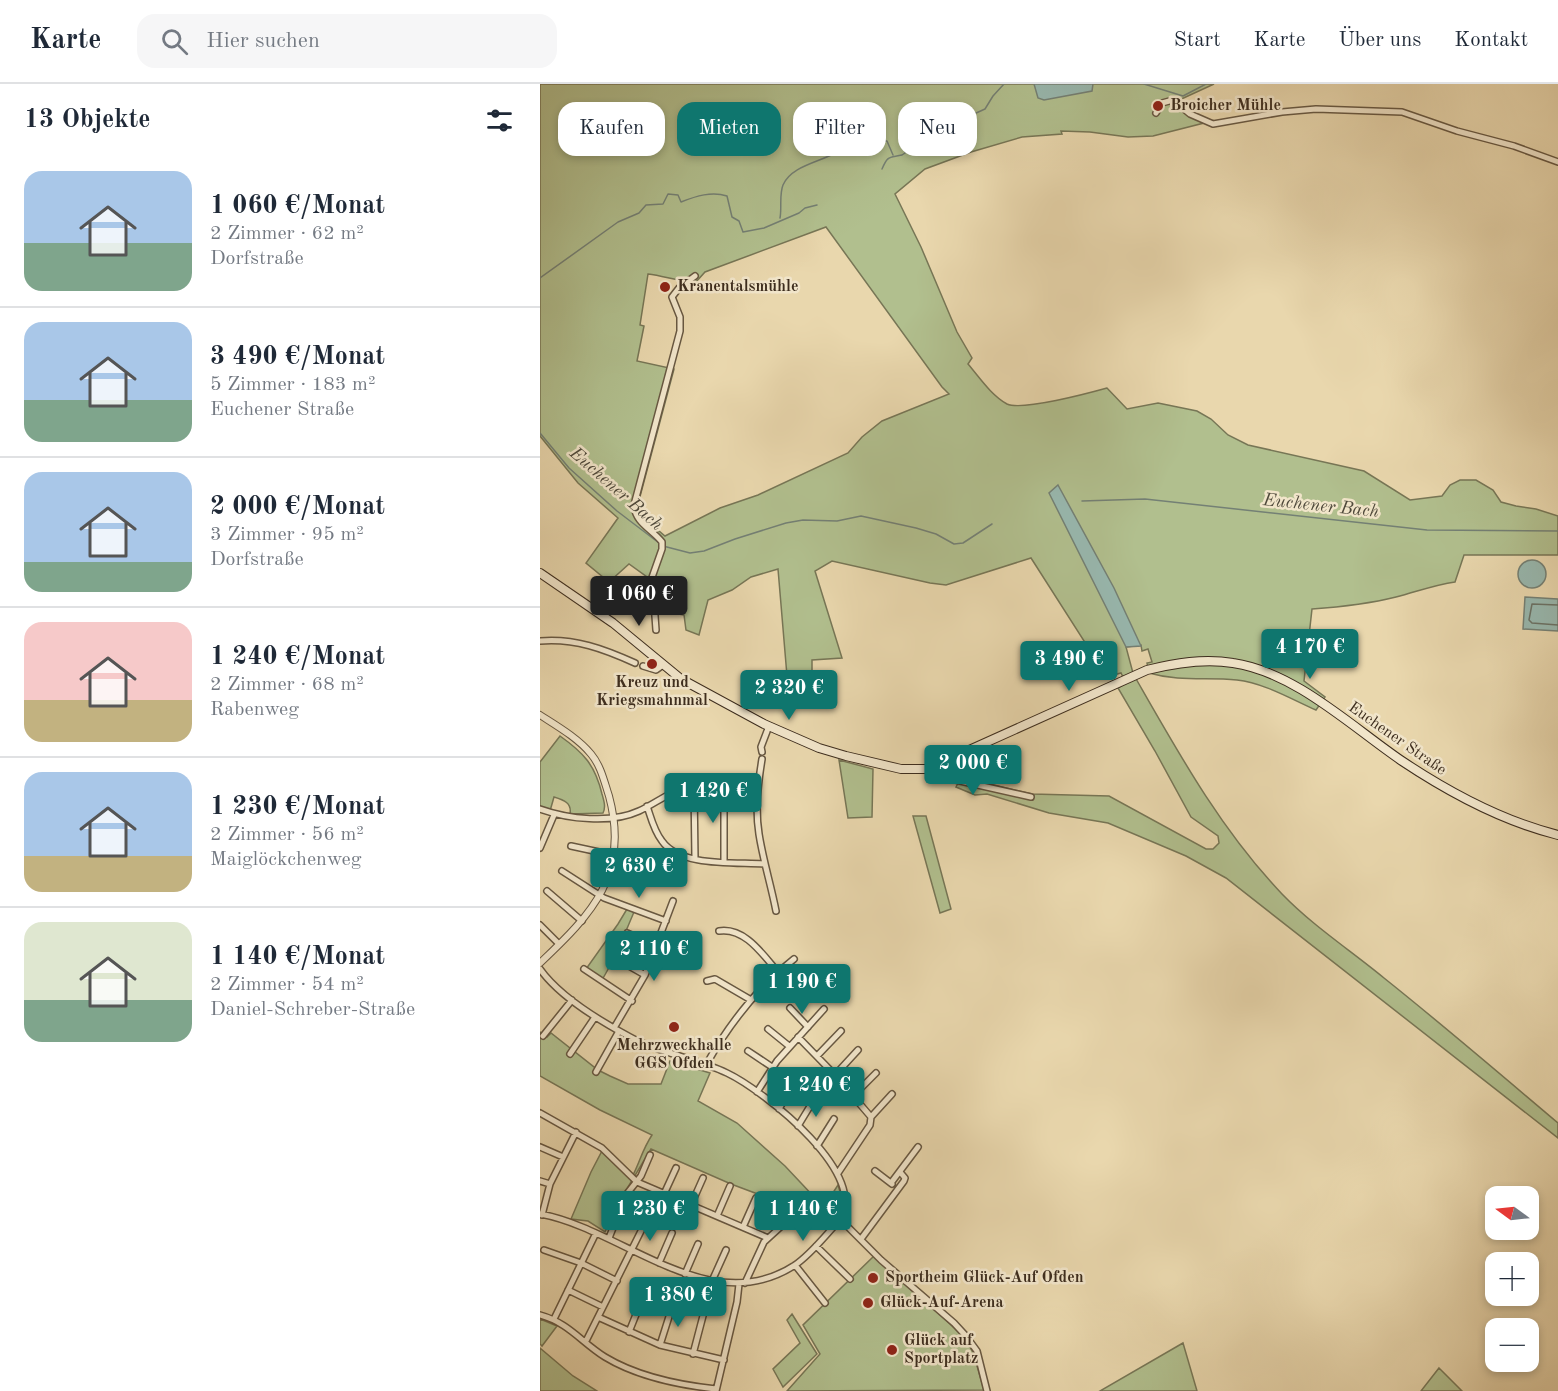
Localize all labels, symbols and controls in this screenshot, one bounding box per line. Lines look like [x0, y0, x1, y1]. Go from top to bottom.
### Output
search box [137, 14, 557, 68]
icon: search [158, 25, 191, 58]
text: Karte [30, 27, 101, 55]
text: Hier suchen [206, 30, 320, 52]
text: Start [1174, 30, 1221, 51]
text: Karte [1254, 30, 1305, 51]
text: Über uns [1338, 30, 1421, 51]
text: Kontakt [1454, 30, 1528, 51]
place label: Broicher Mühle [1170, 98, 1281, 114]
marker: Broicher Mühle [1151, 99, 1165, 113]
chip: Kaufen [558, 102, 665, 156]
chip: Mieten [677, 102, 781, 156]
chip: Filter [793, 102, 886, 156]
chip: Neu [898, 102, 977, 156]
icon: filters [483, 104, 516, 137]
text: 13 Objekte [24, 107, 151, 133]
text: 1 060 €/Monat [210, 193, 385, 219]
icon: home [72, 195, 144, 267]
text: 2 Zimmer · 62 m² [210, 224, 364, 244]
text: Dorfstraße [210, 249, 304, 269]
place label: Kranentalsmühle [677, 279, 799, 295]
marker: Kranentalsmühle [658, 280, 672, 294]
text: 3 490 €/Monat [210, 344, 385, 370]
icon: home [72, 346, 144, 418]
text: 5 Zimmer · 183 m² [210, 375, 375, 395]
text: Euchener Straße [210, 400, 354, 420]
water label: Euchener Bach [565, 443, 666, 534]
water label: Euchener Bach [1261, 491, 1380, 521]
text: 2 000 €/Monat [210, 494, 385, 520]
icon: home [72, 496, 144, 568]
text: 3 Zimmer · 95 m² [210, 525, 364, 545]
text: Dorfstraße [210, 550, 304, 570]
pin: 1 060 € [584, 576, 694, 627]
text: 1 060 € [604, 585, 674, 605]
pin: 4 170 € [1255, 629, 1365, 680]
text: 4 170 € [1275, 638, 1345, 658]
pin: 3 490 € [1014, 641, 1124, 692]
text: 1 240 €/Monat [210, 644, 385, 670]
icon: home [72, 646, 144, 718]
text: 3 490 € [1034, 650, 1104, 670]
marker: Kreuz und Kriegsmahnmal [645, 657, 659, 671]
pin: 2 320 € [734, 670, 844, 721]
text: 2 Zimmer · 68 m² [210, 675, 364, 695]
place label: Kreuz und Kriegsmahnmal [596, 675, 708, 709]
text: 2 320 € [754, 679, 824, 699]
street label: Euchener Straße [1345, 699, 1449, 779]
text: Rabenweg [210, 700, 299, 720]
pin: 2 000 € [918, 745, 1028, 796]
text: 2 000 € [938, 754, 1008, 774]
pin: 1 420 € [658, 773, 768, 824]
text: 1 420 € [678, 782, 748, 802]
text: 1 230 €/Monat [210, 794, 385, 820]
icon: home [72, 796, 144, 868]
text: 2 Zimmer · 56 m² [210, 825, 364, 845]
pin: 2 630 € [584, 848, 694, 899]
text: Maiglöckchenweg [210, 850, 361, 870]
text: 2 630 € [604, 857, 674, 877]
pin: 2 110 € [599, 931, 709, 982]
text: 2 110 € [619, 940, 689, 960]
text: 1 140 €/Monat [210, 944, 385, 970]
icon: home [72, 946, 144, 1018]
pin: 1 190 € [747, 964, 857, 1015]
text: 1 190 € [767, 973, 837, 993]
text: 2 Zimmer · 54 m² [210, 975, 364, 995]
text: Daniel-Schreber-Straße [210, 1000, 415, 1020]
marker: Mehrzweckhalle GGS Ofden [667, 1020, 681, 1034]
place label: Mehrzweckhalle GGS Ofden [616, 1038, 732, 1072]
pin: 1 240 € [761, 1067, 871, 1118]
text: 1 240 € [781, 1076, 851, 1096]
north arrow [1485, 1186, 1539, 1240]
map controls [1485, 1186, 1539, 1372]
pin: 1 230 € [595, 1191, 705, 1242]
pin: 1 140 € [748, 1191, 858, 1242]
text: 1 230 € [615, 1200, 685, 1220]
text: 1 140 € [768, 1200, 838, 1220]
button: + [1485, 1252, 1539, 1306]
place label: Sportheim Glück-Auf Ofden [885, 1270, 1084, 1286]
marker: Sportheim Glück-Auf Ofden [866, 1271, 880, 1285]
pin: 1 380 € [623, 1277, 733, 1328]
text: 1 380 € [643, 1286, 713, 1306]
place label: Glück-Auf-Arena [880, 1295, 1004, 1311]
marker: Glück-Auf-Arena [861, 1296, 875, 1310]
button: − [1485, 1318, 1539, 1372]
place label: Glück auf Sportplatz [904, 1333, 978, 1367]
marker: Glück auf Sportplatz [885, 1343, 899, 1357]

